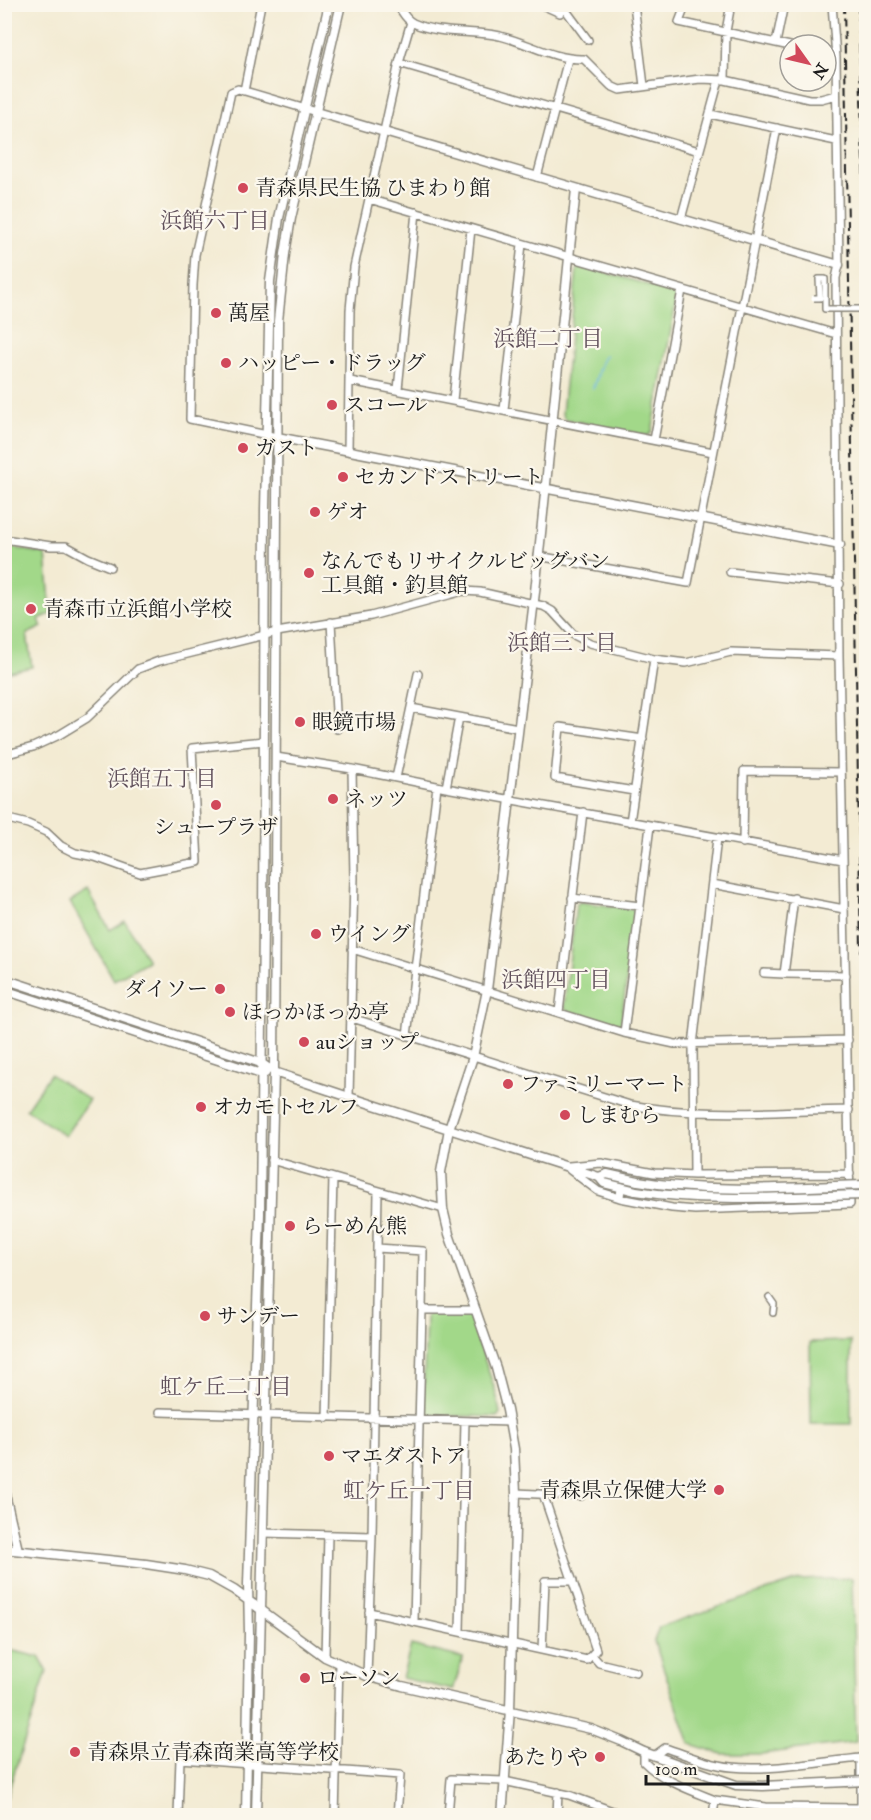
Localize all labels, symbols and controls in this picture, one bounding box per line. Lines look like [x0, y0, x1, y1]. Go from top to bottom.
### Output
north arrow [778, 33, 838, 93]
text: N [807, 58, 832, 83]
place label: 青森県民生協 ひまわり館 [255, 175, 490, 202]
marker: 青森県民生協 ひまわり館 [236, 181, 250, 195]
district label: 浜館六丁目 [160, 207, 270, 235]
place label: 萬屋 [228, 300, 270, 327]
marker: 萬屋 [209, 306, 223, 320]
district label: 浜館二丁目 [493, 325, 603, 353]
place label: ハッピー・ドラッグ [238, 350, 426, 377]
marker: ハッピー・ドラッグ [219, 356, 233, 370]
place label: スコール [344, 392, 428, 419]
marker: スコール [325, 398, 339, 412]
place label: ガスト [255, 435, 318, 462]
marker: ガスト [236, 441, 250, 455]
place label: セカンドストリート [355, 464, 544, 491]
marker: セカンドストリート [336, 470, 350, 484]
place label: ゲオ [327, 499, 369, 526]
marker: ゲオ [308, 505, 322, 519]
place label: なんでもリサイクルビッグバン 工具館・釣具館 [321, 548, 610, 599]
marker: なんでもリサイクルビッグバン 工具館・釣具館 [302, 566, 316, 580]
place label: 青森市立浜館小学校 [43, 596, 232, 623]
marker: 青森市立浜館小学校 [24, 602, 38, 616]
district label: 浜館三丁目 [507, 629, 617, 657]
place label: 眼鏡市場 [312, 709, 396, 736]
marker: 眼鏡市場 [293, 715, 307, 729]
district label: 浜館五丁目 [107, 765, 217, 793]
place label: ネッツ [345, 786, 408, 813]
marker: ネッツ [326, 792, 340, 806]
marker: シュープラザ [209, 798, 223, 812]
place label: シュープラザ [154, 814, 278, 841]
place label: ウイング [328, 921, 411, 948]
marker: ウイング [309, 927, 323, 941]
district label: 浜館四丁目 [501, 966, 611, 994]
place label: ダイソー [124, 976, 208, 1003]
marker: ダイソー [213, 982, 227, 996]
place label: ほっかほっか亭 [242, 999, 389, 1026]
marker: ほっかほっか亭 [223, 1005, 237, 1019]
place label: auショップ [316, 1029, 419, 1056]
marker: auショップ [297, 1035, 311, 1049]
place label: ファミリーマート [520, 1071, 688, 1098]
marker: ファミリーマート [501, 1077, 515, 1091]
place label: オカモトセルフ [213, 1094, 359, 1121]
marker: オカモトセルフ [194, 1100, 208, 1114]
place label: しまむら [577, 1102, 661, 1129]
marker: しまむら [558, 1108, 572, 1122]
place label: らーめん熊 [302, 1213, 407, 1240]
marker: らーめん熊 [283, 1219, 297, 1233]
place label: サンデー [217, 1303, 300, 1330]
marker: サンデー [198, 1309, 212, 1323]
district label: 虹ケ丘二丁目 [160, 1373, 292, 1401]
place label: マエダストア [341, 1443, 466, 1470]
marker: マエダストア [322, 1449, 336, 1463]
district label: 虹ケ丘一丁目 [343, 1477, 475, 1505]
place label: 青森県立保健大学 [539, 1477, 707, 1504]
marker: 青森県立保健大学 [712, 1483, 726, 1497]
place label: ローソン [317, 1665, 400, 1692]
marker: ローソン [298, 1671, 312, 1685]
place label: 青森県立青森商業高等学校 [87, 1739, 339, 1766]
place label: あたりや [504, 1744, 588, 1771]
marker: 青森県立青森商業高等学校 [68, 1745, 82, 1759]
scale bar [646, 1748, 768, 1786]
marker: あたりや [593, 1750, 607, 1764]
text: 100 m [655, 1758, 698, 1781]

